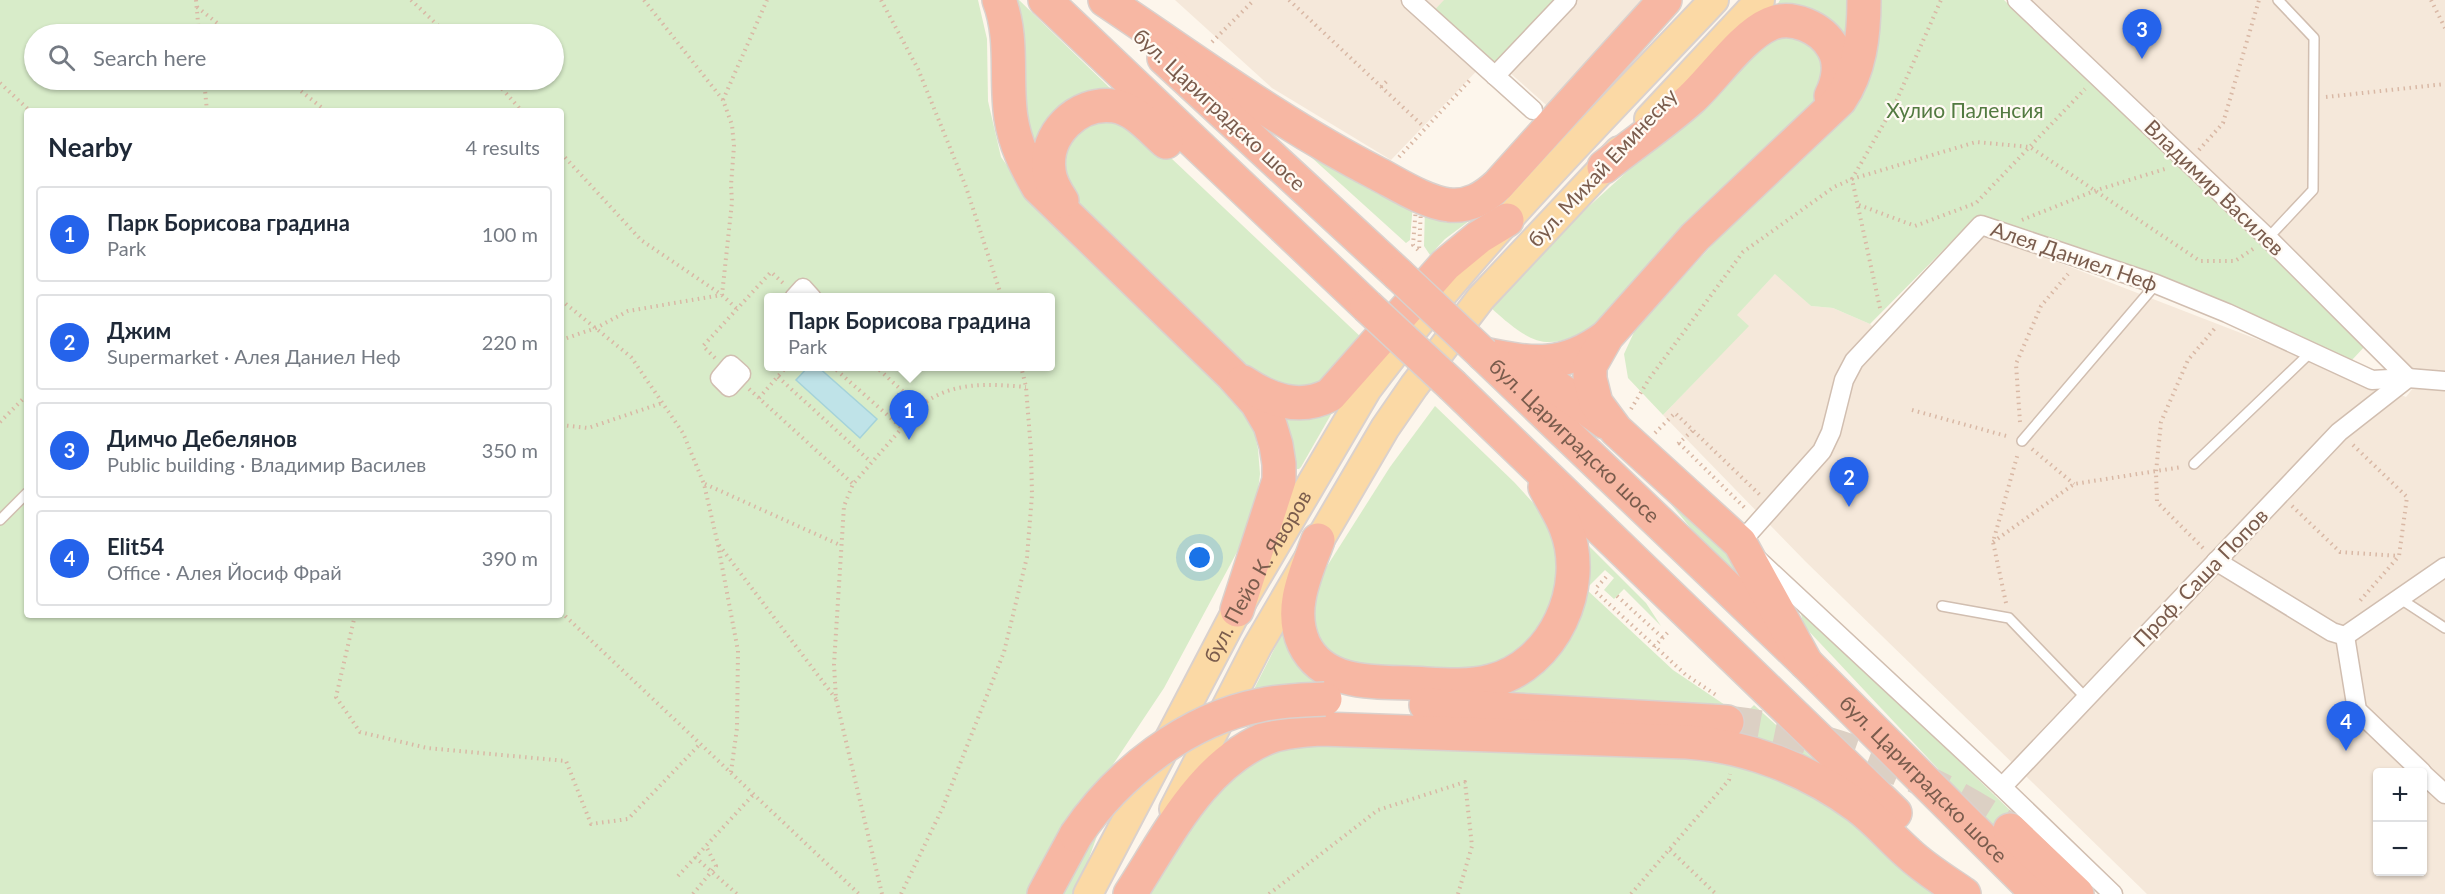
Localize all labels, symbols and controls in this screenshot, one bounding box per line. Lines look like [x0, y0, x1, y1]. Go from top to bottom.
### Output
pin: 3 [2122, 10, 2162, 59]
street label: бул. Цариградско шосе [1129, 23, 1311, 195]
search box [24, 24, 564, 90]
icon: search [45, 41, 78, 74]
text: Search here [93, 44, 206, 71]
street label: бул. Михай Еминеску [1522, 82, 1682, 251]
park label: Хулио Паленсия [1886, 97, 2044, 122]
street label: Владимир Василев [2140, 114, 2290, 260]
text: Nearby [48, 131, 133, 163]
text: 4 results [465, 135, 540, 159]
text: Парк Борисова градина [107, 209, 350, 236]
street label: Алея Даниел Неф [1988, 215, 2161, 296]
text: 1 [64, 222, 75, 246]
text: 100 m [482, 222, 538, 246]
text: Park [107, 236, 146, 260]
popup [764, 293, 1055, 371]
text: Парк Борисова градина [788, 307, 1031, 334]
text: Джим [107, 317, 171, 344]
text: 2 [64, 330, 75, 354]
text: 220 m [482, 330, 538, 354]
text: Park [788, 334, 827, 358]
text: Supermarket · Алея Даниел Неф [107, 344, 400, 368]
street label: бул. Цариградско шосе [1485, 353, 1666, 527]
pin: 1 [890, 390, 928, 440]
text: Димчо Дебелянов [107, 425, 297, 452]
text: 3 [64, 438, 75, 462]
text: 350 m [482, 438, 538, 462]
text: Public building · Владимир Василев [107, 452, 426, 476]
pin: 2 [1830, 458, 1868, 507]
street label: бул. Пейо К. Яворов [1198, 485, 1316, 667]
street label: Проф. Саша Попов [2127, 503, 2272, 651]
text: Elit54 [107, 533, 164, 560]
your location [1185, 543, 1214, 572]
text: 4 [64, 546, 75, 570]
text: 390 m [482, 546, 538, 570]
text: Office · Алея Йосиф Фрай [107, 560, 342, 584]
street label: бул. Цариградско шосе [1835, 690, 2013, 867]
pin: 4 [2326, 702, 2366, 751]
map controls [2373, 768, 2427, 876]
button: + [2373, 768, 2427, 822]
button: − [2373, 822, 2427, 876]

